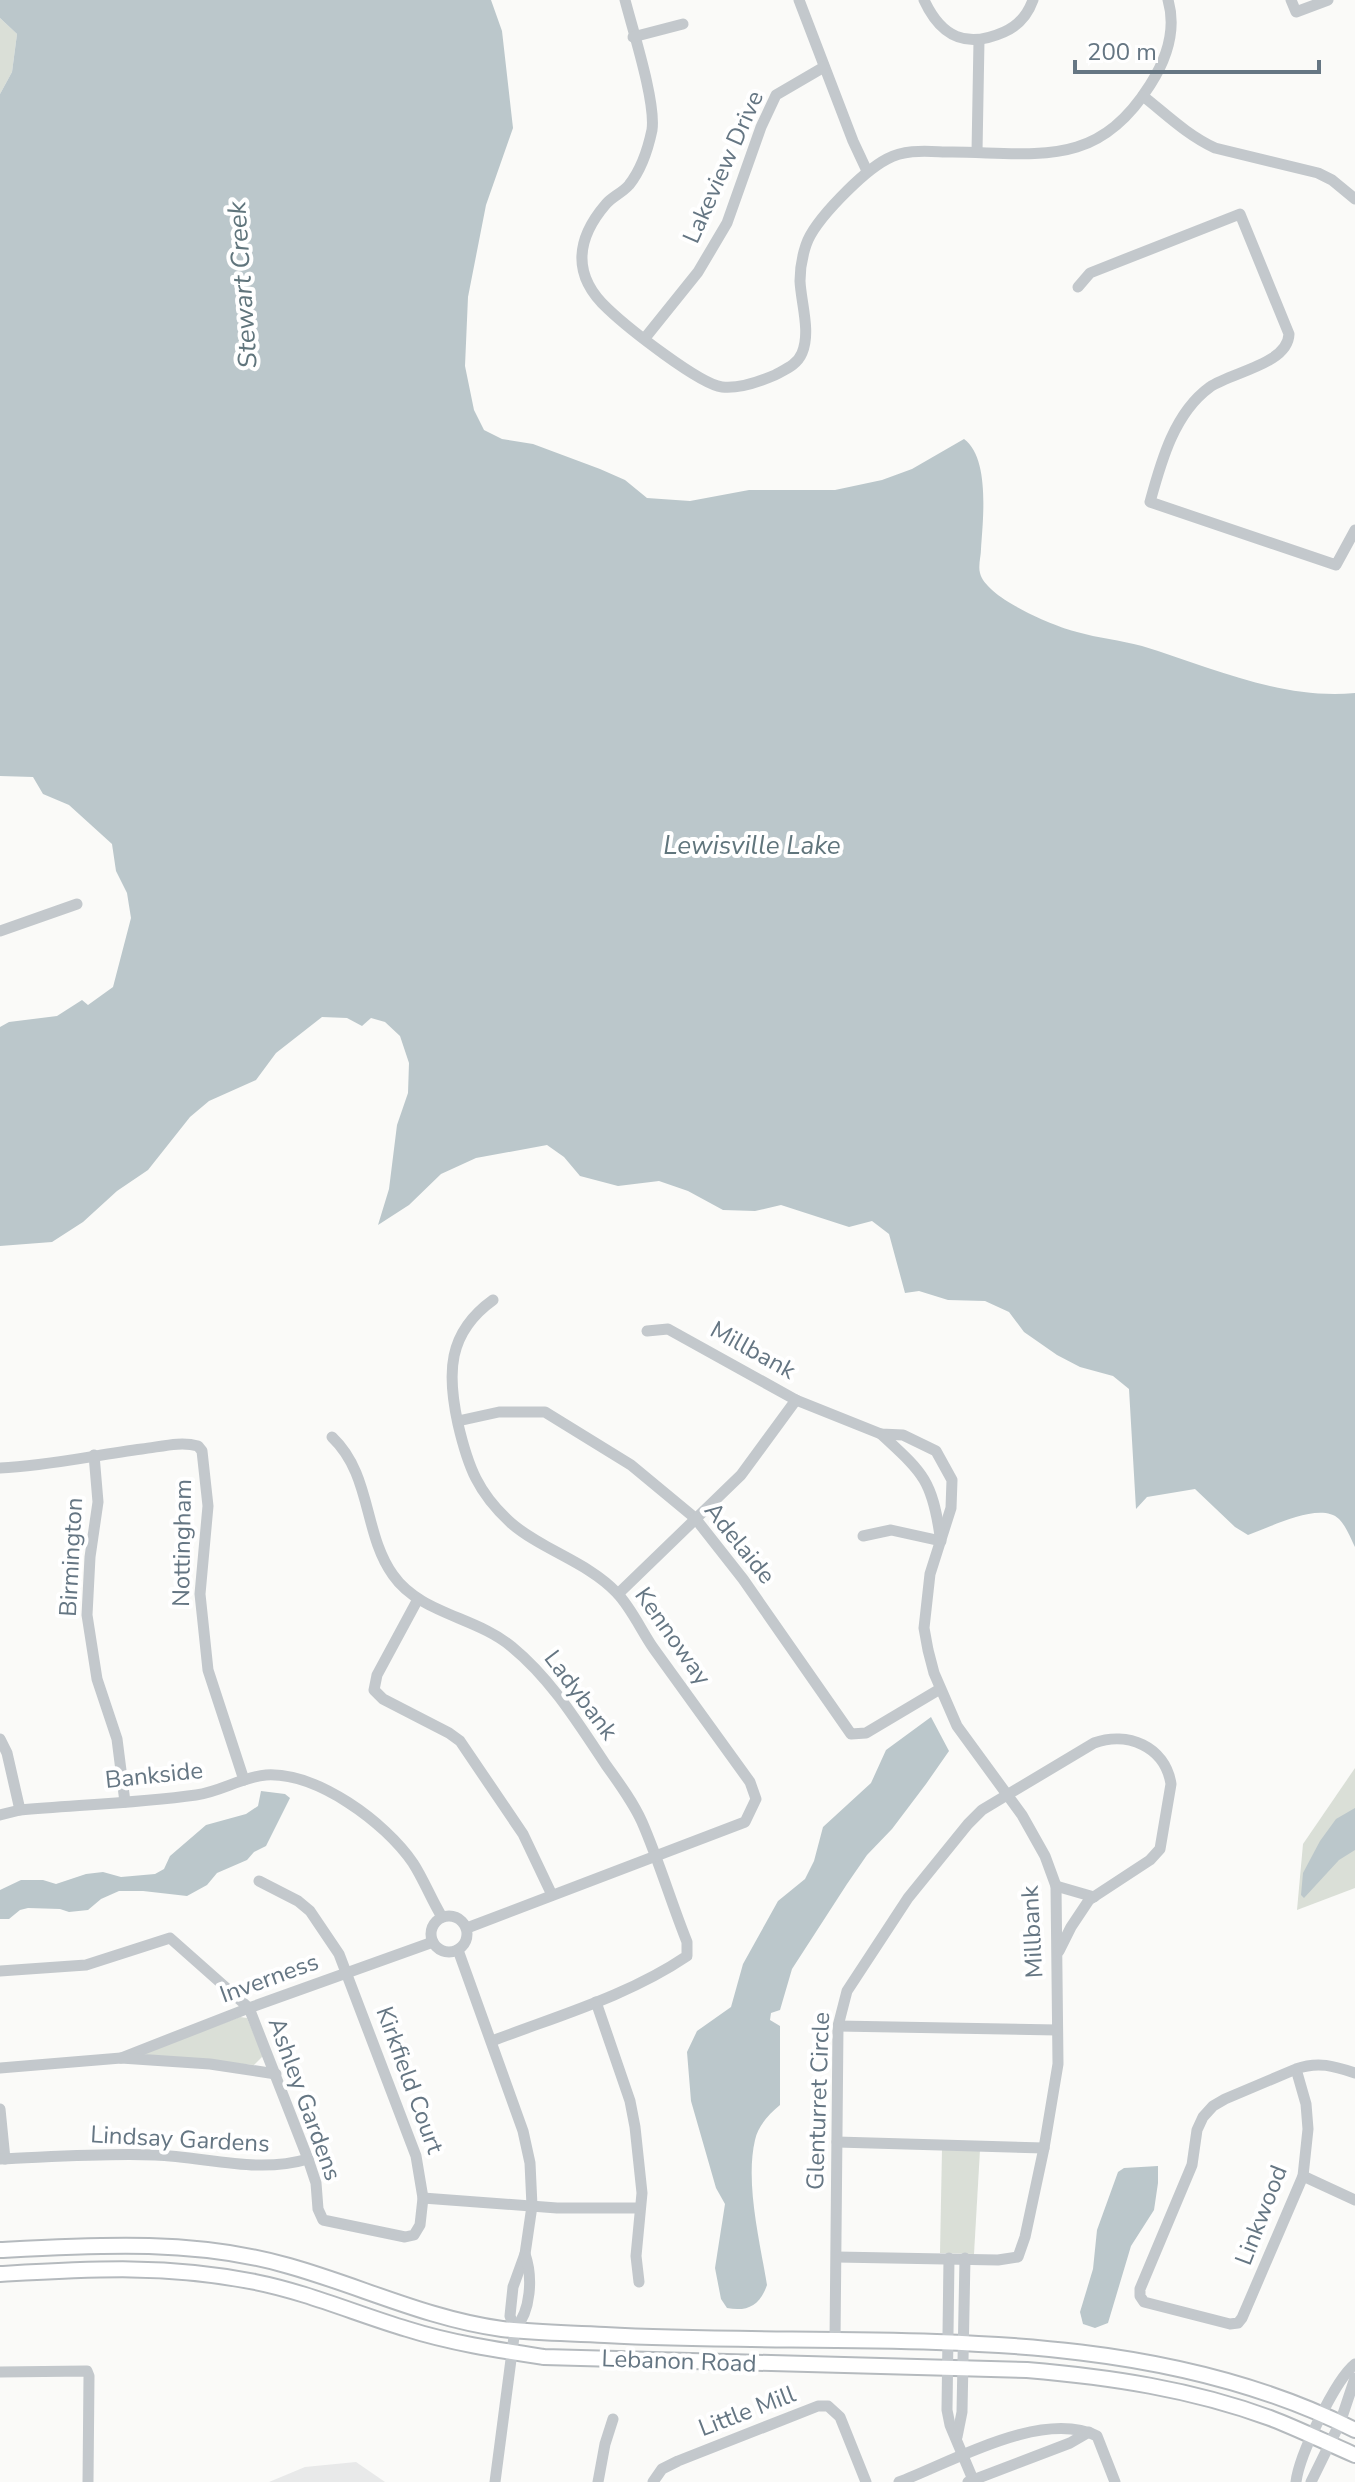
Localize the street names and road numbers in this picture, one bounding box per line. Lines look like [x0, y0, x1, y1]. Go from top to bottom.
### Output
street label: Lakeview Drive [675, 86, 771, 248]
street label: Millbank [705, 1314, 802, 1387]
street label: Nottingham [165, 1479, 199, 1607]
street label: Adelaide [697, 1496, 783, 1590]
street label: Birmington [52, 1497, 90, 1617]
street label: Kennoway [628, 1581, 719, 1692]
street label: Ladybank [537, 1644, 626, 1747]
street label: Bankside [103, 1754, 205, 1796]
street label: Millbank [1014, 1884, 1050, 1979]
street label: Inverness [215, 1945, 323, 2011]
street label: Kirkfield Court [369, 2002, 452, 2159]
street label: Glenturret Circle [799, 2011, 837, 2191]
street label: Ashley Gardens [261, 2013, 349, 2185]
street label: Lindsay Gardens [90, 2118, 270, 2160]
street label: Linkwood [1227, 2160, 1295, 2270]
street label: Lebanon Road [601, 2342, 757, 2380]
street label: Little Mill [694, 2378, 800, 2444]

